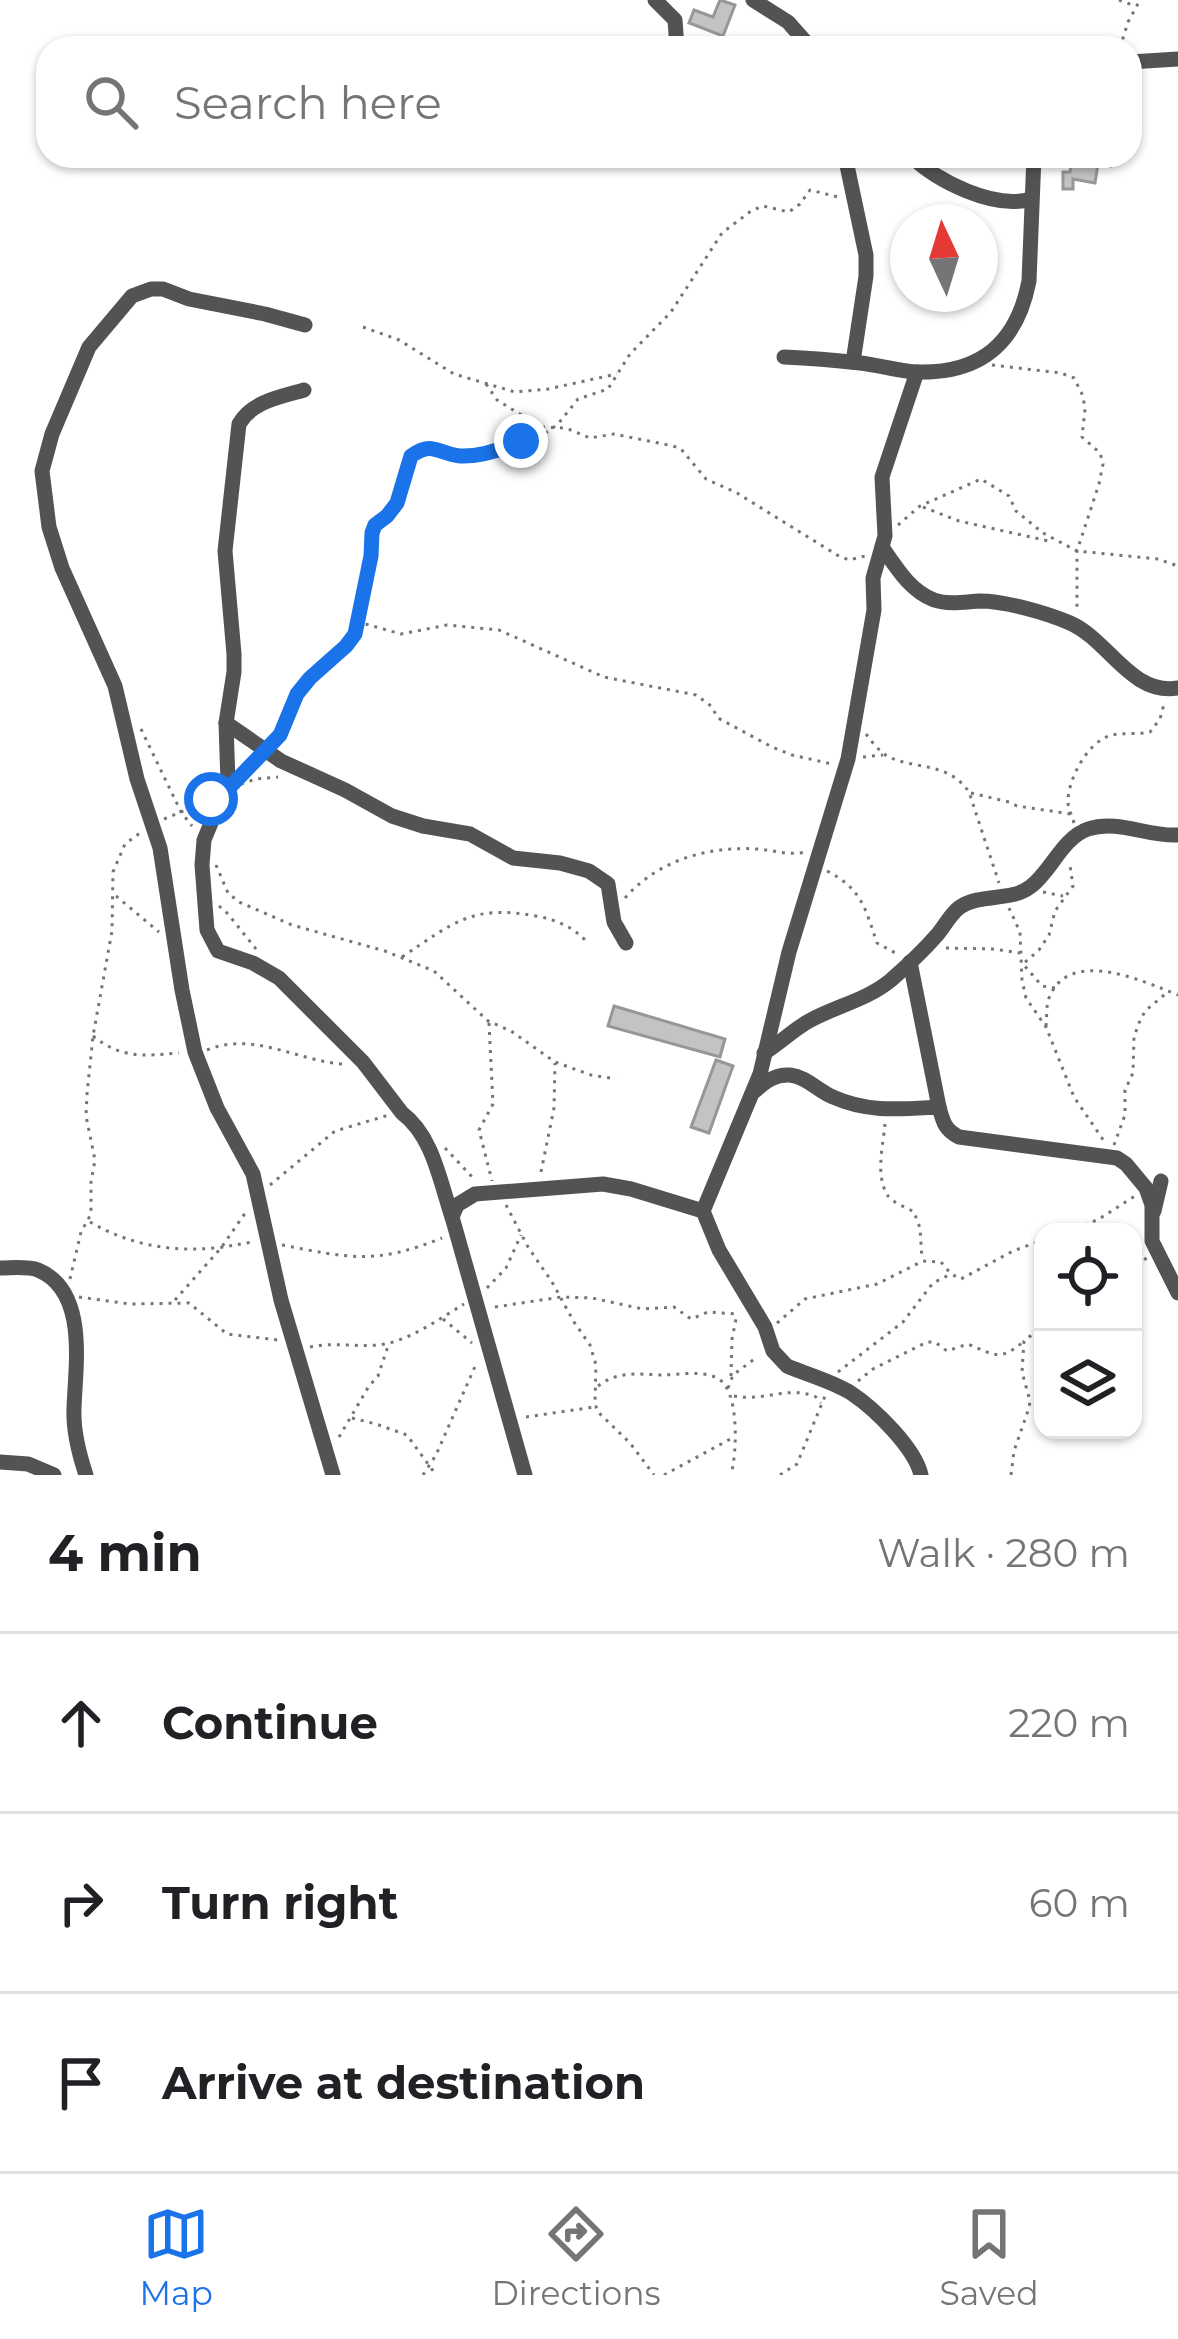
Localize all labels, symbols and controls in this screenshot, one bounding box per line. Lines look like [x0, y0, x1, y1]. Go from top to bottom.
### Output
search box [36, 36, 1142, 168]
icon: search [78, 69, 144, 135]
text: Search here [174, 75, 442, 130]
north arrow [890, 204, 998, 312]
route end [494, 414, 548, 468]
route start [184, 772, 238, 826]
map controls [1034, 1223, 1142, 1439]
button: locate [1034, 1223, 1142, 1331]
button: layers [1034, 1331, 1142, 1439]
text: 4 min [48, 1522, 202, 1584]
text: Walk · 280 m [877, 1529, 1130, 1577]
icon: ahead [48, 1690, 114, 1756]
text: Continue [162, 1695, 378, 1750]
text: 220 m [1008, 1699, 1130, 1747]
icon: right [48, 1870, 114, 1936]
text: Turn right [162, 1875, 398, 1930]
text: 60 m [1029, 1879, 1130, 1927]
icon: arrive [48, 2050, 114, 2116]
text: Arrive at destination [162, 2055, 645, 2110]
tab: Map [139, 2201, 213, 2313]
tab: Directions [492, 2201, 661, 2313]
tab: Saved [939, 2201, 1039, 2313]

